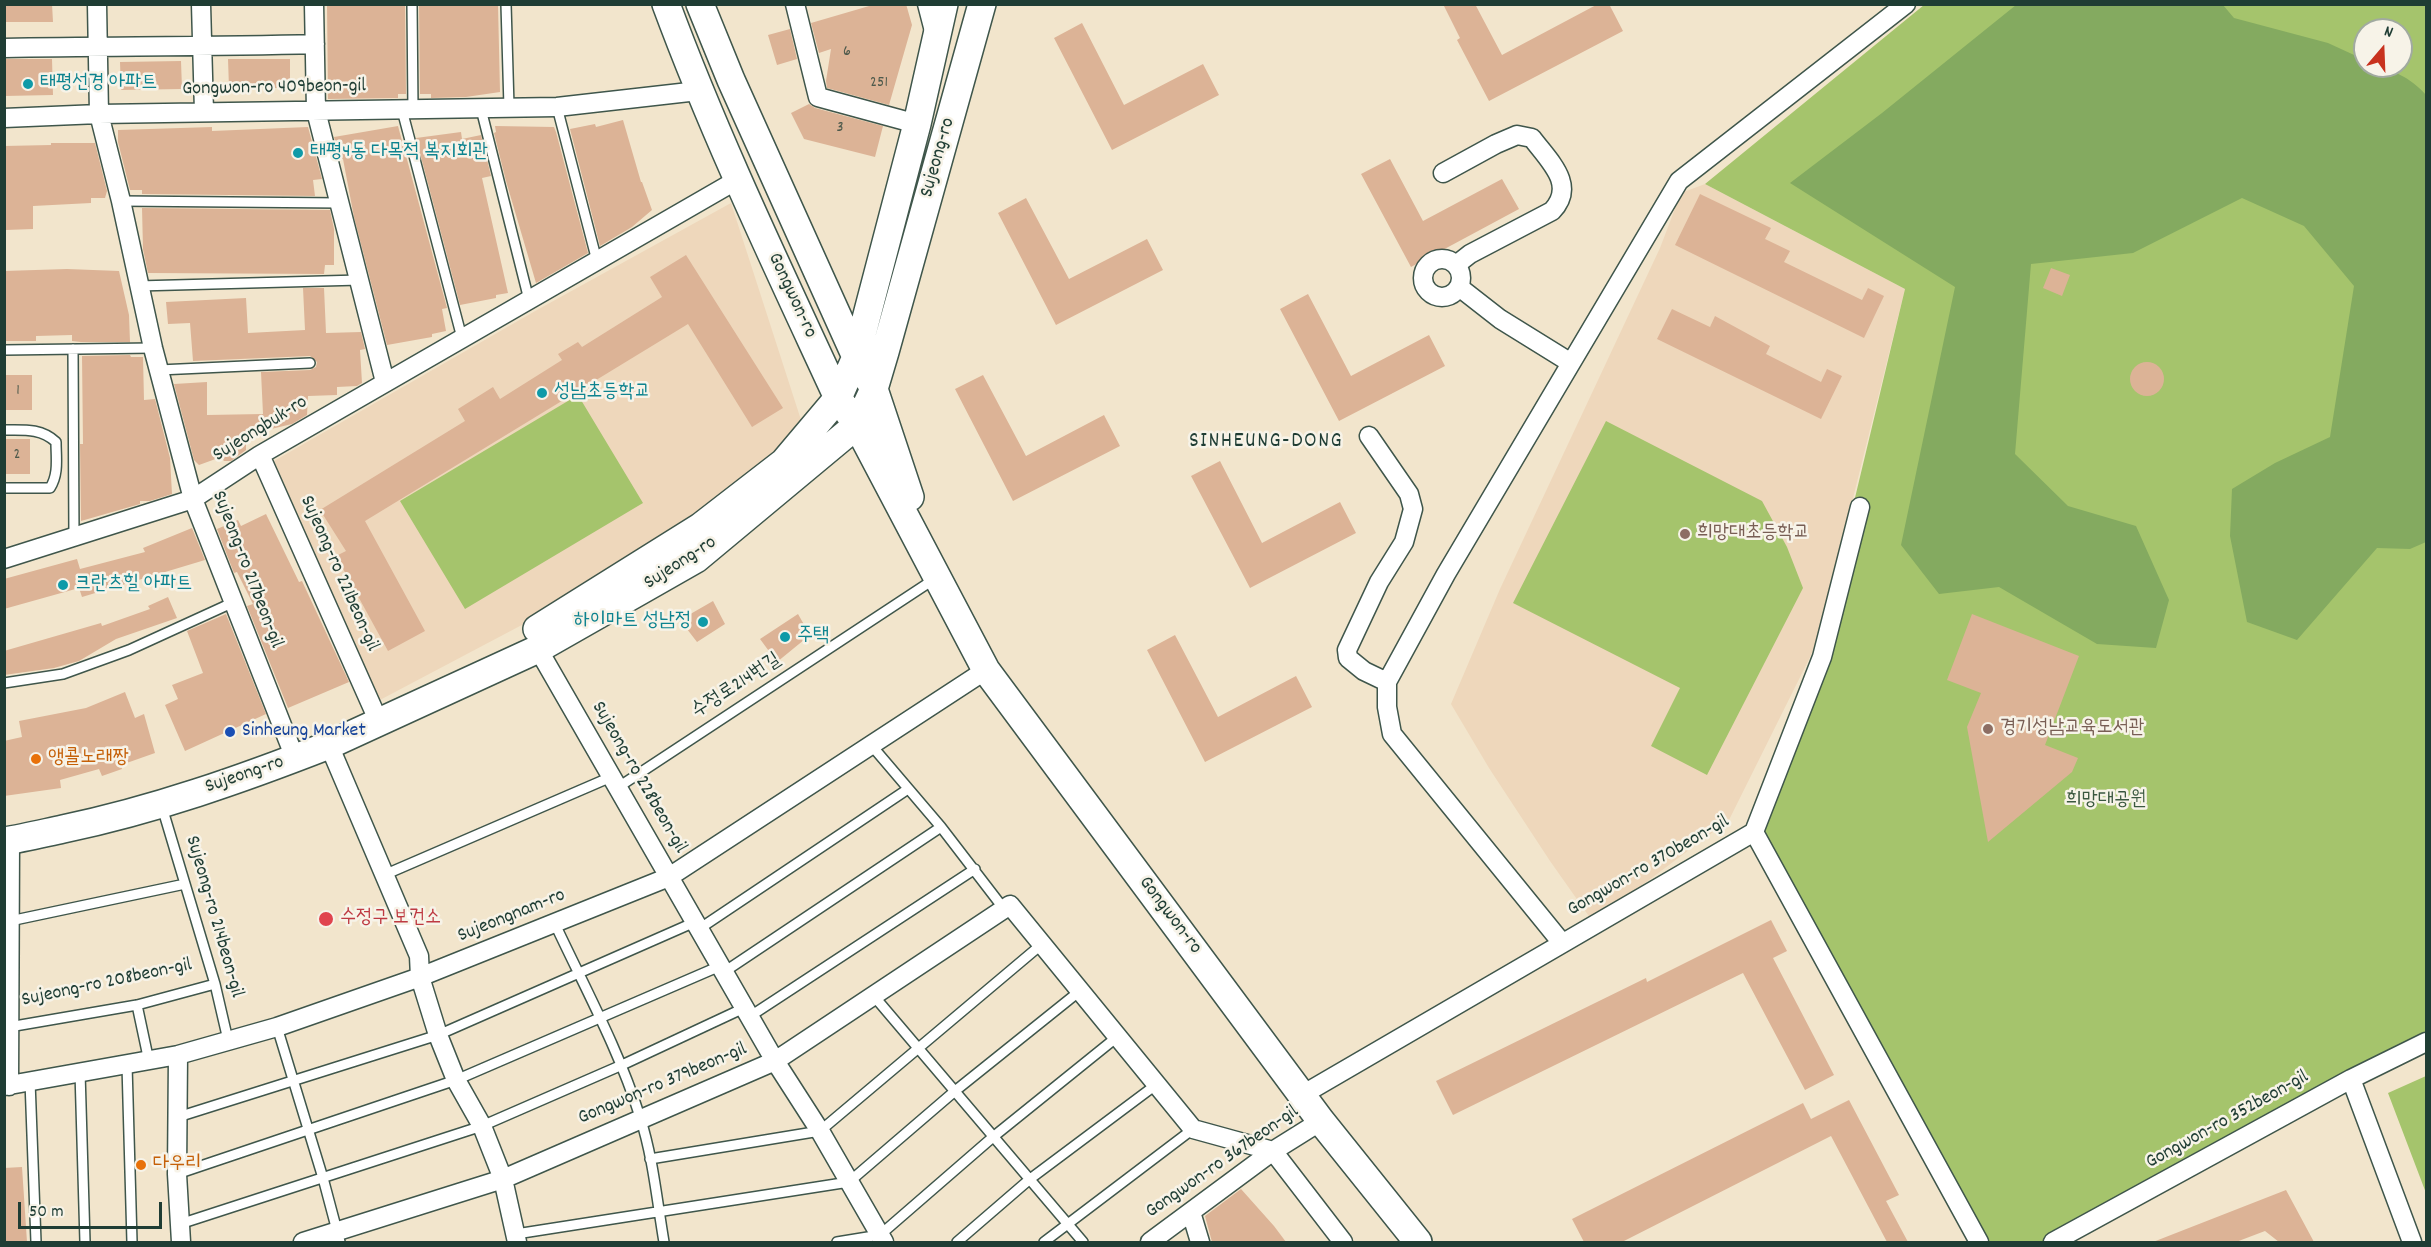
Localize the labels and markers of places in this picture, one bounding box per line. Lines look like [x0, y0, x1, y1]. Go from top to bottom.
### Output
place label: 태평선경 아파트 [40, 72, 157, 96]
marker: 태평선경 아파트 [21, 77, 35, 91]
place label: 태평4동 다목적 복지회관 [310, 141, 488, 165]
marker: 태평4동 다목적 복지회관 [291, 146, 305, 160]
place label: 성남초등학교 [554, 381, 651, 405]
marker: 성남초등학교 [535, 386, 549, 400]
place label: 희망대초등학교 [1697, 522, 1810, 546]
marker: 희망대초등학교 [1678, 527, 1692, 541]
place label: 크란츠힐 아파트 [75, 573, 192, 597]
marker: 크란츠힐 아파트 [56, 578, 70, 592]
place label: 하이마트 성남정 [574, 610, 691, 634]
marker: 하이마트 성남정 [696, 615, 710, 629]
place label: 주택 [797, 625, 829, 649]
marker: 주택 [778, 630, 792, 644]
place label: 경기성남교육도서관 [2000, 717, 2145, 741]
place label: Sinheung Market [242, 720, 366, 744]
marker: 경기성남교육도서관 [1981, 722, 1995, 736]
marker: Sinheung Market [223, 725, 237, 739]
place label: 앵콜노래짱 [48, 747, 128, 771]
marker: 앵콜노래짱 [29, 752, 43, 766]
place label: 수정구 보건소 [340, 907, 441, 931]
marker: 수정구 보건소 [317, 910, 335, 928]
place label: 다우리 [153, 1153, 201, 1177]
marker: 다우리 [134, 1158, 148, 1172]

